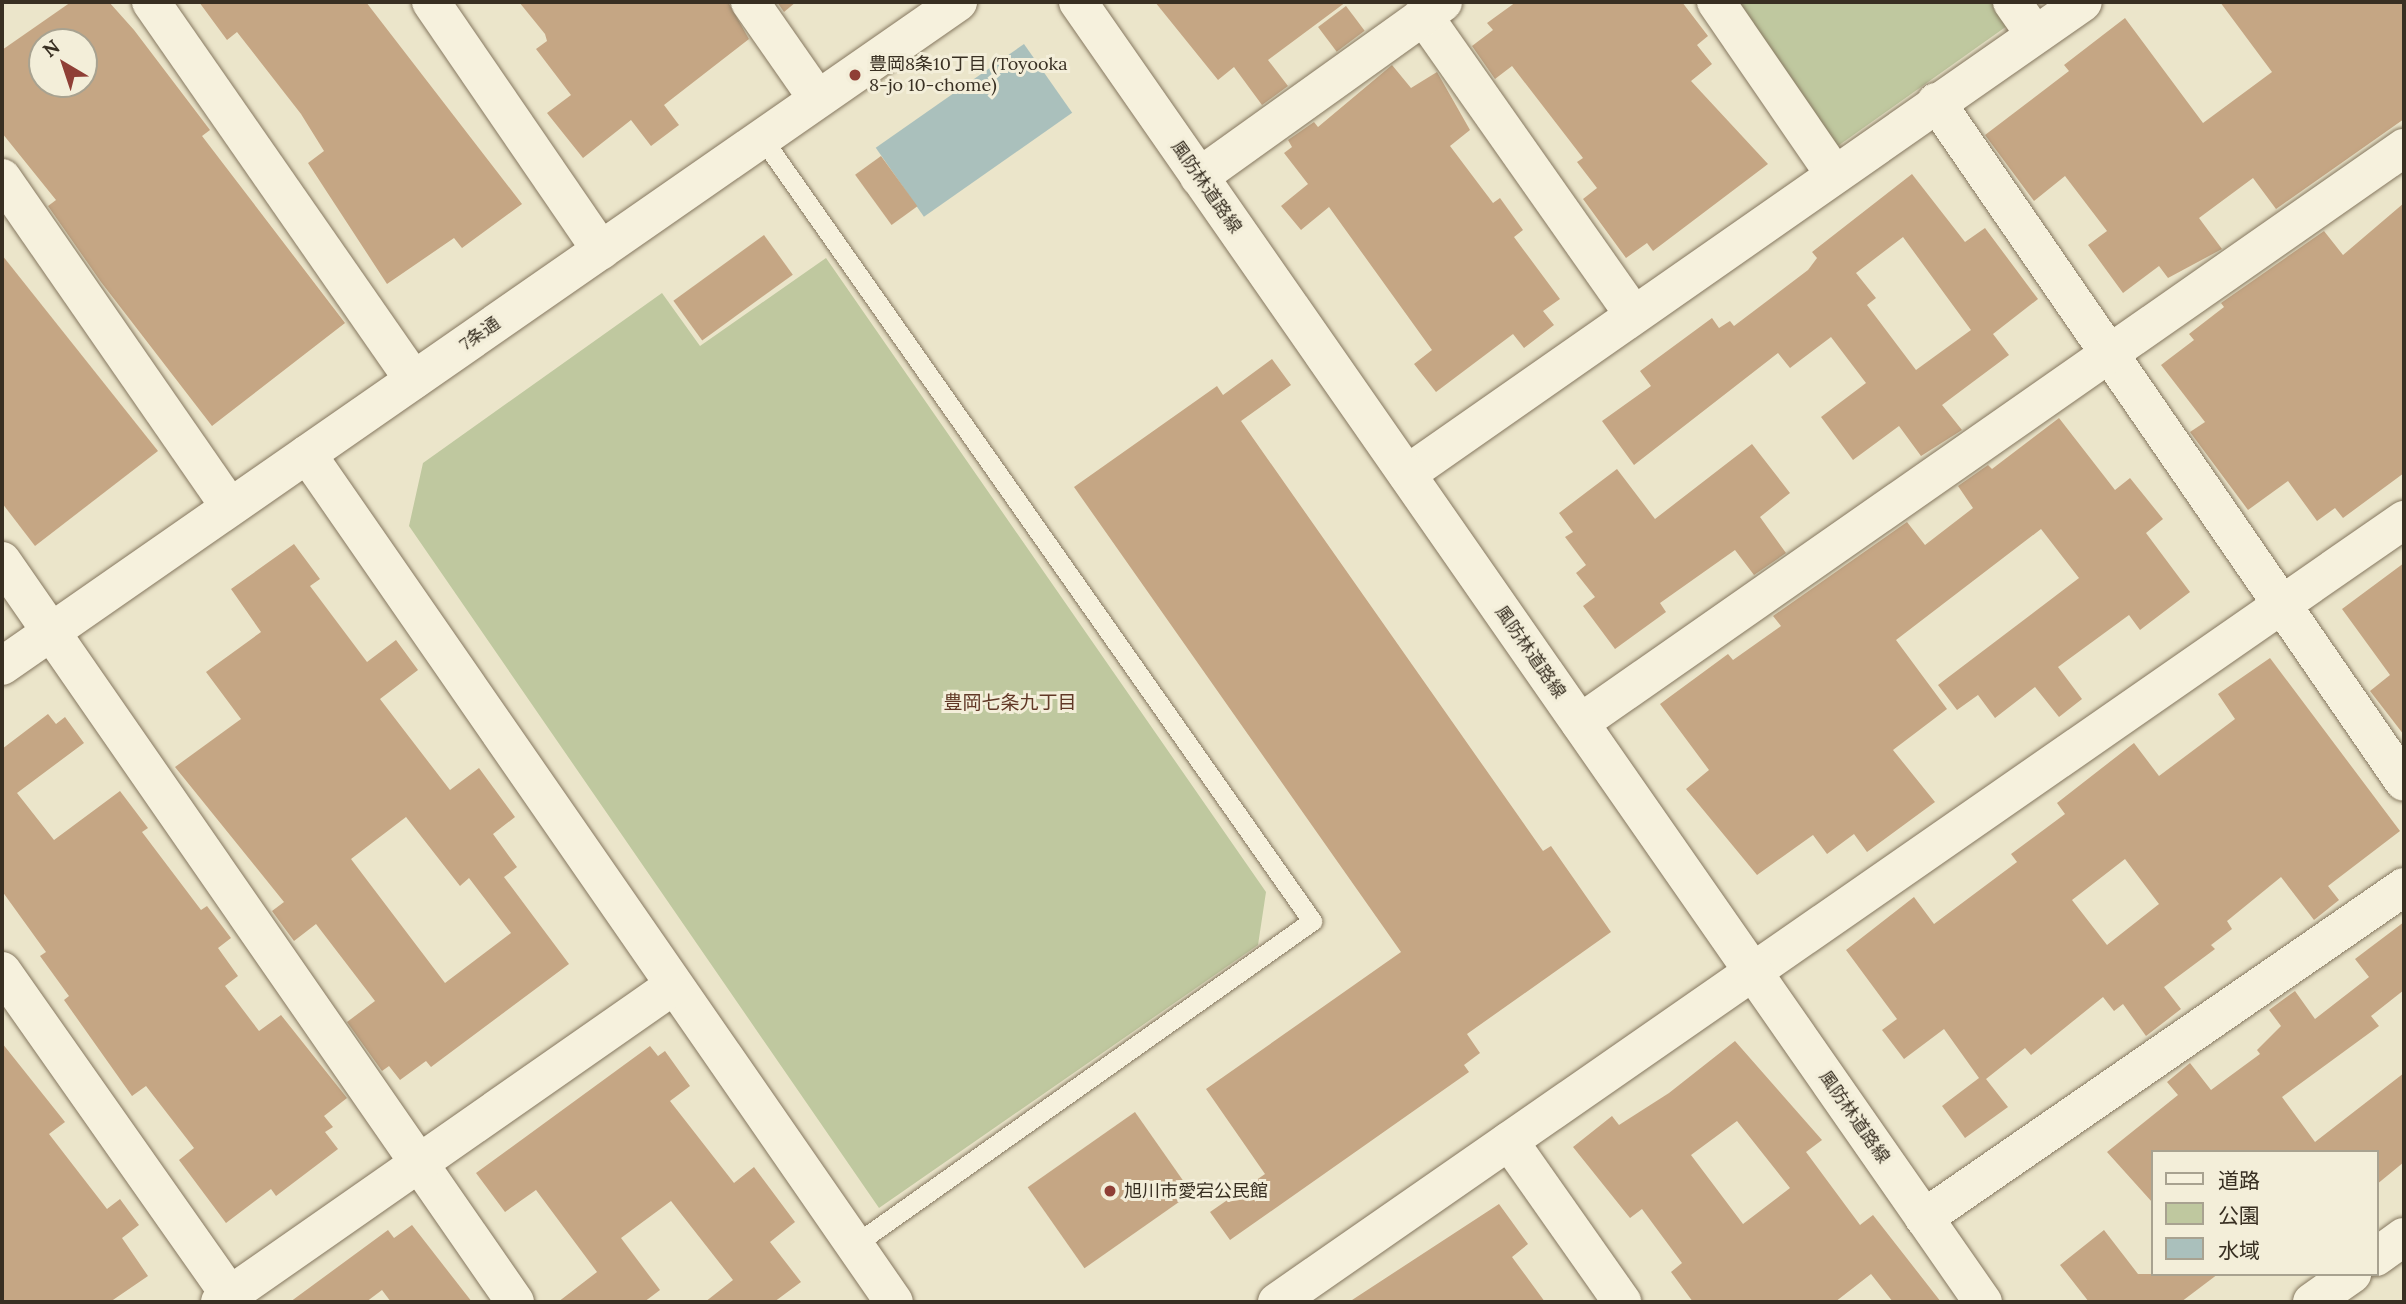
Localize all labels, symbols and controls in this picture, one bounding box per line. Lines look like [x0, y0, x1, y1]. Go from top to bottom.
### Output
north arrow [28, 28, 98, 98]
text: N [38, 34, 64, 62]
place label: 豊岡8条10丁目 (Toyooka 8-jo 10-chome) [869, 54, 1067, 96]
marker: 豊岡8条10丁目 (Toyooka 8-jo 10-chome) [847, 67, 863, 83]
street label: 風防林道路線 [1166, 137, 1246, 237]
street label: 7条通 [456, 312, 504, 356]
street label: 風防林道路線 [1490, 602, 1570, 702]
district label: 豊岡七条九丁目 [944, 692, 1076, 714]
street label: 風防林道路線 [1814, 1067, 1894, 1167]
legend [2150, 1150, 2378, 1276]
text: 道路 [2218, 1167, 2260, 1194]
place label: 旭川市愛宕公民館 [1124, 1180, 1268, 1202]
marker: 旭川市愛宕公民館 [1102, 1183, 1118, 1199]
text: 公園 [2218, 1202, 2260, 1229]
text: 水域 [2218, 1237, 2260, 1264]

